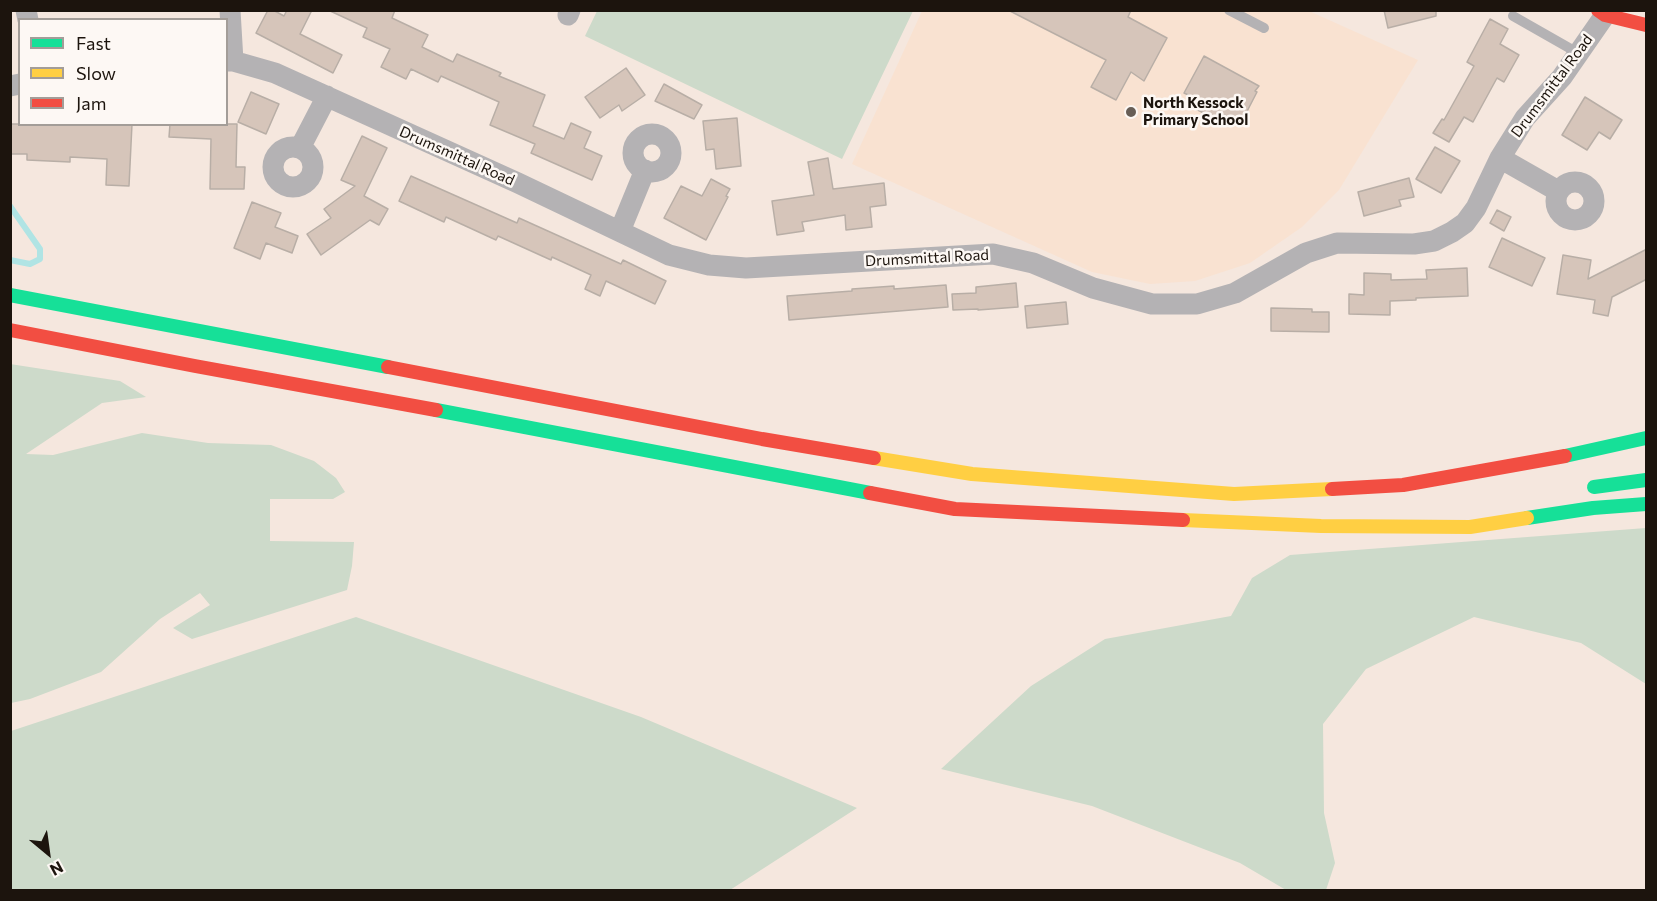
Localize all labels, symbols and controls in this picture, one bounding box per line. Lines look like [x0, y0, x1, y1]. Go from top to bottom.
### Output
legend [18, 18, 228, 126]
street label: Drumsmittal Road [1507, 31, 1597, 141]
text: Fast [76, 32, 111, 54]
text: Slow [76, 62, 116, 84]
text: Jam [76, 92, 106, 114]
place label: North Kessock Primary School [1143, 94, 1248, 129]
marker: North Kessock Primary School [1124, 105, 1138, 119]
street label: Drumsmittal Road [397, 123, 517, 189]
street label: Drumsmittal Road [865, 246, 989, 270]
north arrow [18, 823, 78, 883]
text: N [47, 858, 67, 880]

